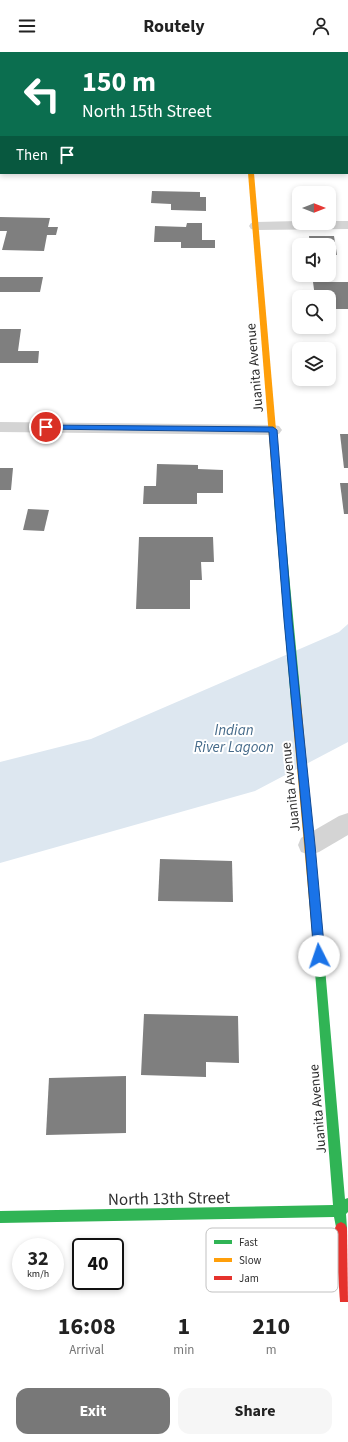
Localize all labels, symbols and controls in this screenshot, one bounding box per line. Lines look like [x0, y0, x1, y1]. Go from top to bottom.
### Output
text: Routely [143, 14, 205, 39]
icon: menu [16, 15, 38, 37]
icon: person [310, 15, 332, 37]
text: 150 m [82, 62, 156, 102]
icon: left [16, 68, 68, 120]
text: North 15th Street [82, 99, 212, 124]
icon: arrive [56, 144, 78, 166]
text: Then [16, 145, 48, 166]
north arrow [292, 186, 336, 230]
map controls [292, 186, 336, 386]
button: sound [292, 238, 336, 282]
button: search [292, 290, 336, 334]
street label: Juanita Avenue [241, 322, 269, 414]
button: layers [292, 342, 336, 386]
pin [29, 410, 63, 444]
icon: arrive [35, 416, 57, 438]
water label: Indian River Lagoon [194, 720, 274, 758]
street label: Juanita Avenue [276, 741, 306, 833]
position arrow [298, 935, 340, 977]
street label: Juanita Avenue [304, 1063, 332, 1155]
street label: North 13th Street [108, 1186, 231, 1212]
legend [206, 1228, 338, 1292]
text: Fast [239, 1235, 258, 1250]
speed limit sign: 40 [72, 1238, 124, 1290]
text: 32 [27, 1245, 49, 1273]
text: Slow [239, 1253, 262, 1268]
text: km/h [27, 1267, 49, 1281]
text: Jam [239, 1271, 259, 1286]
text: 16:08 [58, 1309, 116, 1344]
text: 1 [178, 1309, 190, 1344]
text: 210 [252, 1309, 290, 1344]
text: Arrival [69, 1341, 104, 1359]
text: min [173, 1341, 194, 1359]
text: m [266, 1341, 277, 1359]
button: Exit [16, 1388, 170, 1434]
button: Share [178, 1388, 332, 1434]

